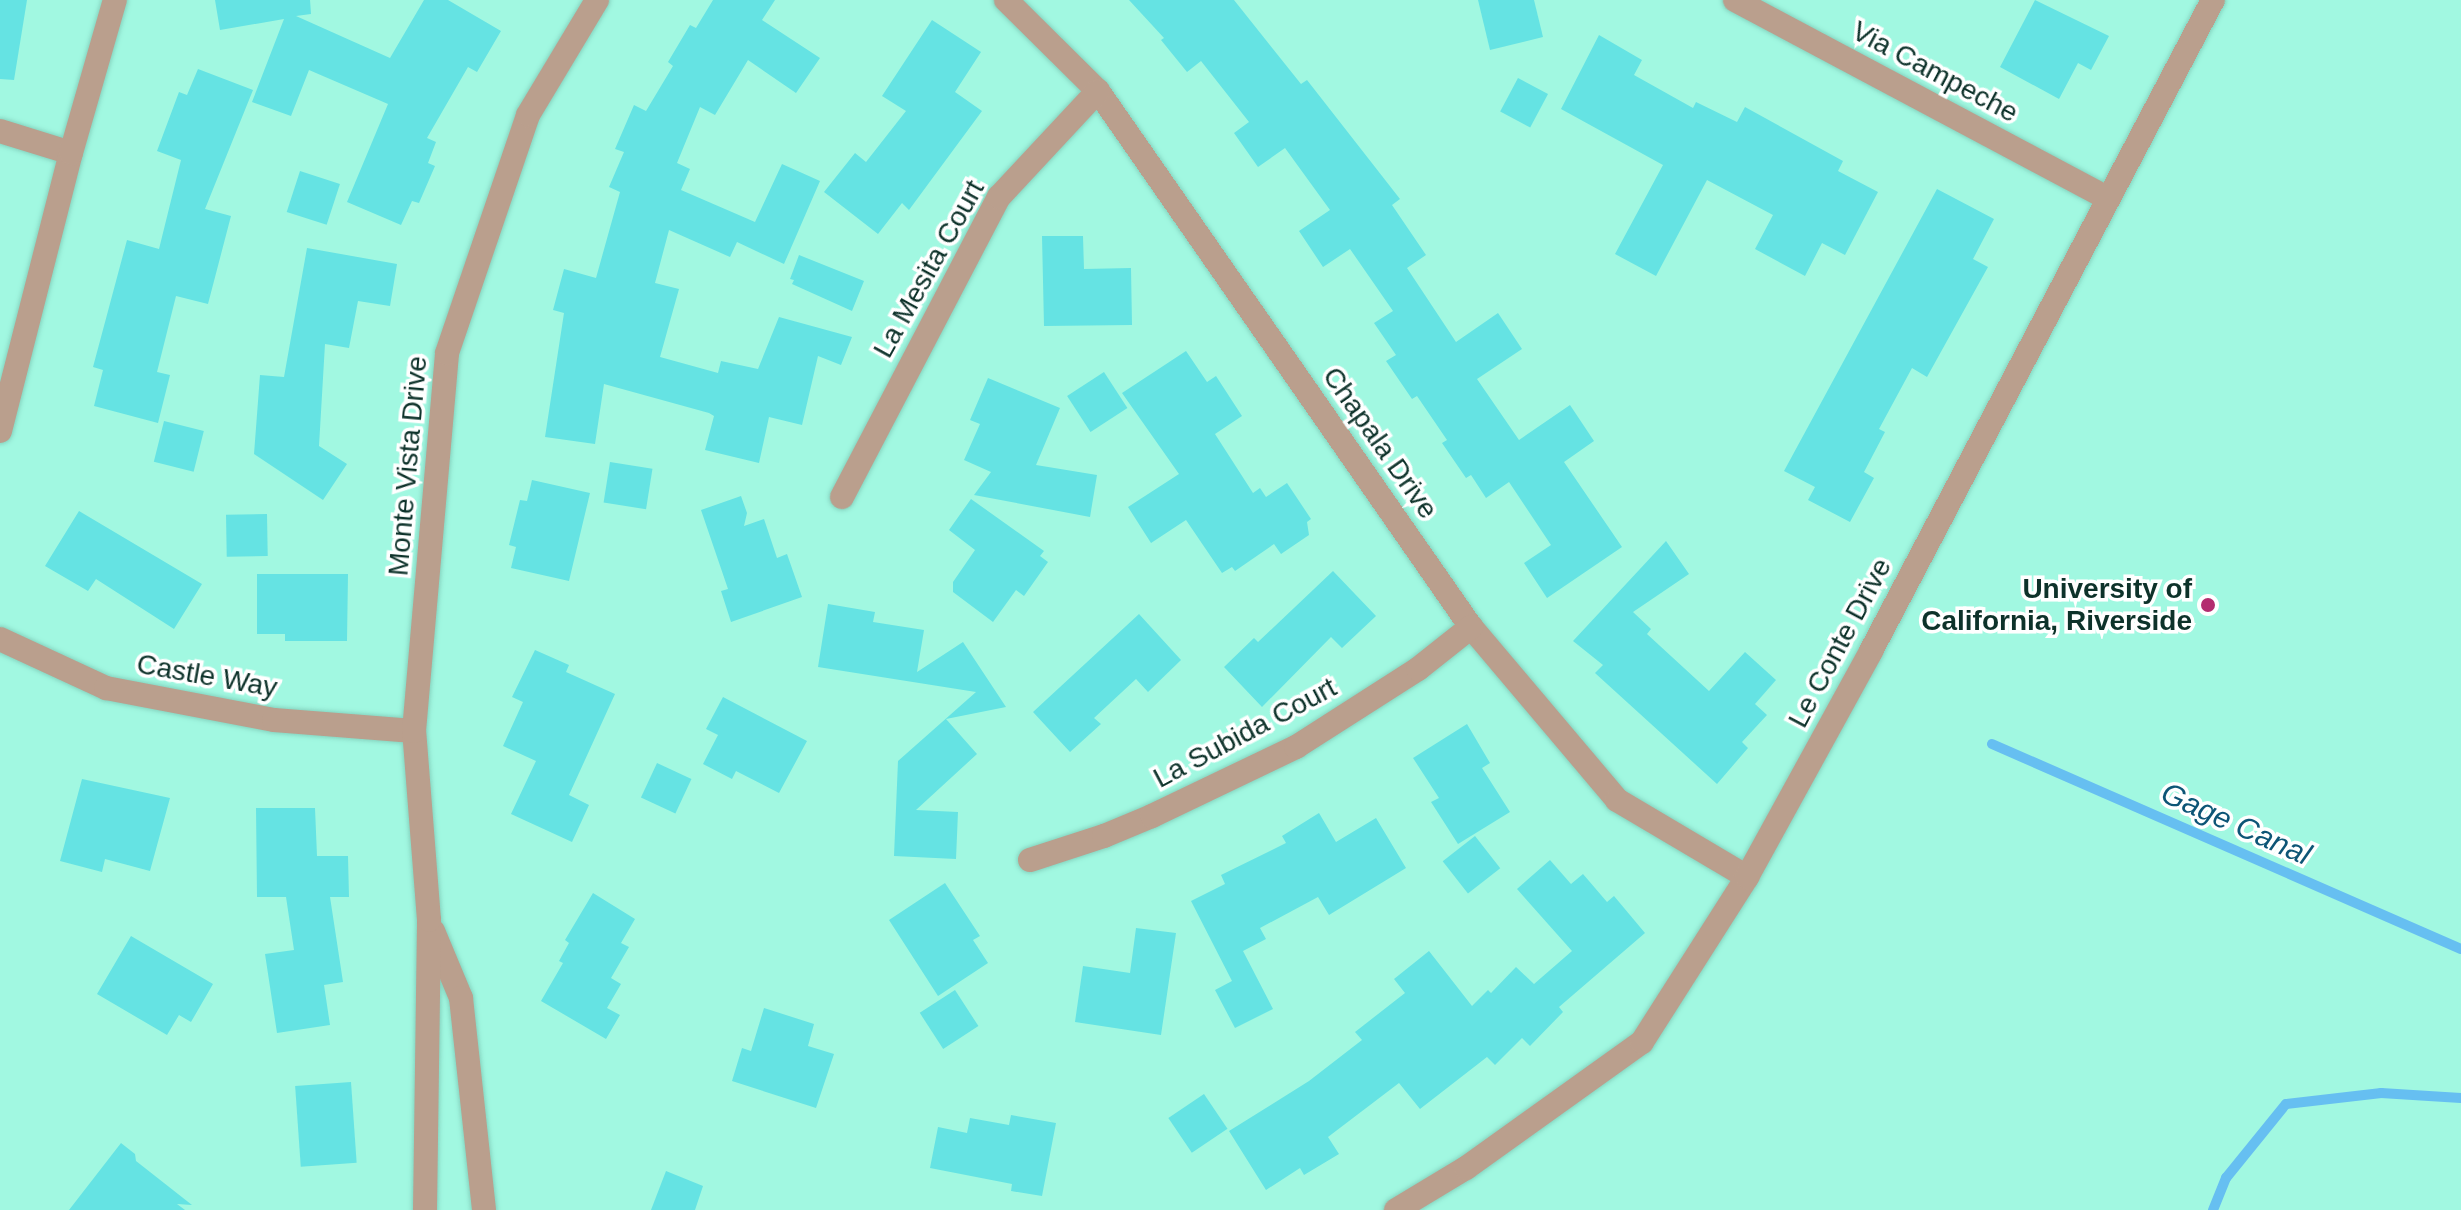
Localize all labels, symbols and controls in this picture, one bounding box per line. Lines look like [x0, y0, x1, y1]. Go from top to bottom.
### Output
street label: Via Campeche [1846, 14, 2024, 130]
street label: La Mesita Court [866, 174, 992, 364]
street label: Monte Vista Drive [382, 355, 434, 577]
street label: Chapala Drive [1315, 361, 1445, 525]
street label: Le Conte Drive [1781, 553, 1899, 733]
place label: University of California, Riverside [1921, 572, 2192, 638]
marker: University of California, Riverside [2199, 596, 2217, 614]
street label: Castle Way [134, 647, 280, 705]
street label: La Subida Court [1148, 671, 1342, 795]
water label: Gage Canal [2156, 775, 2316, 873]

